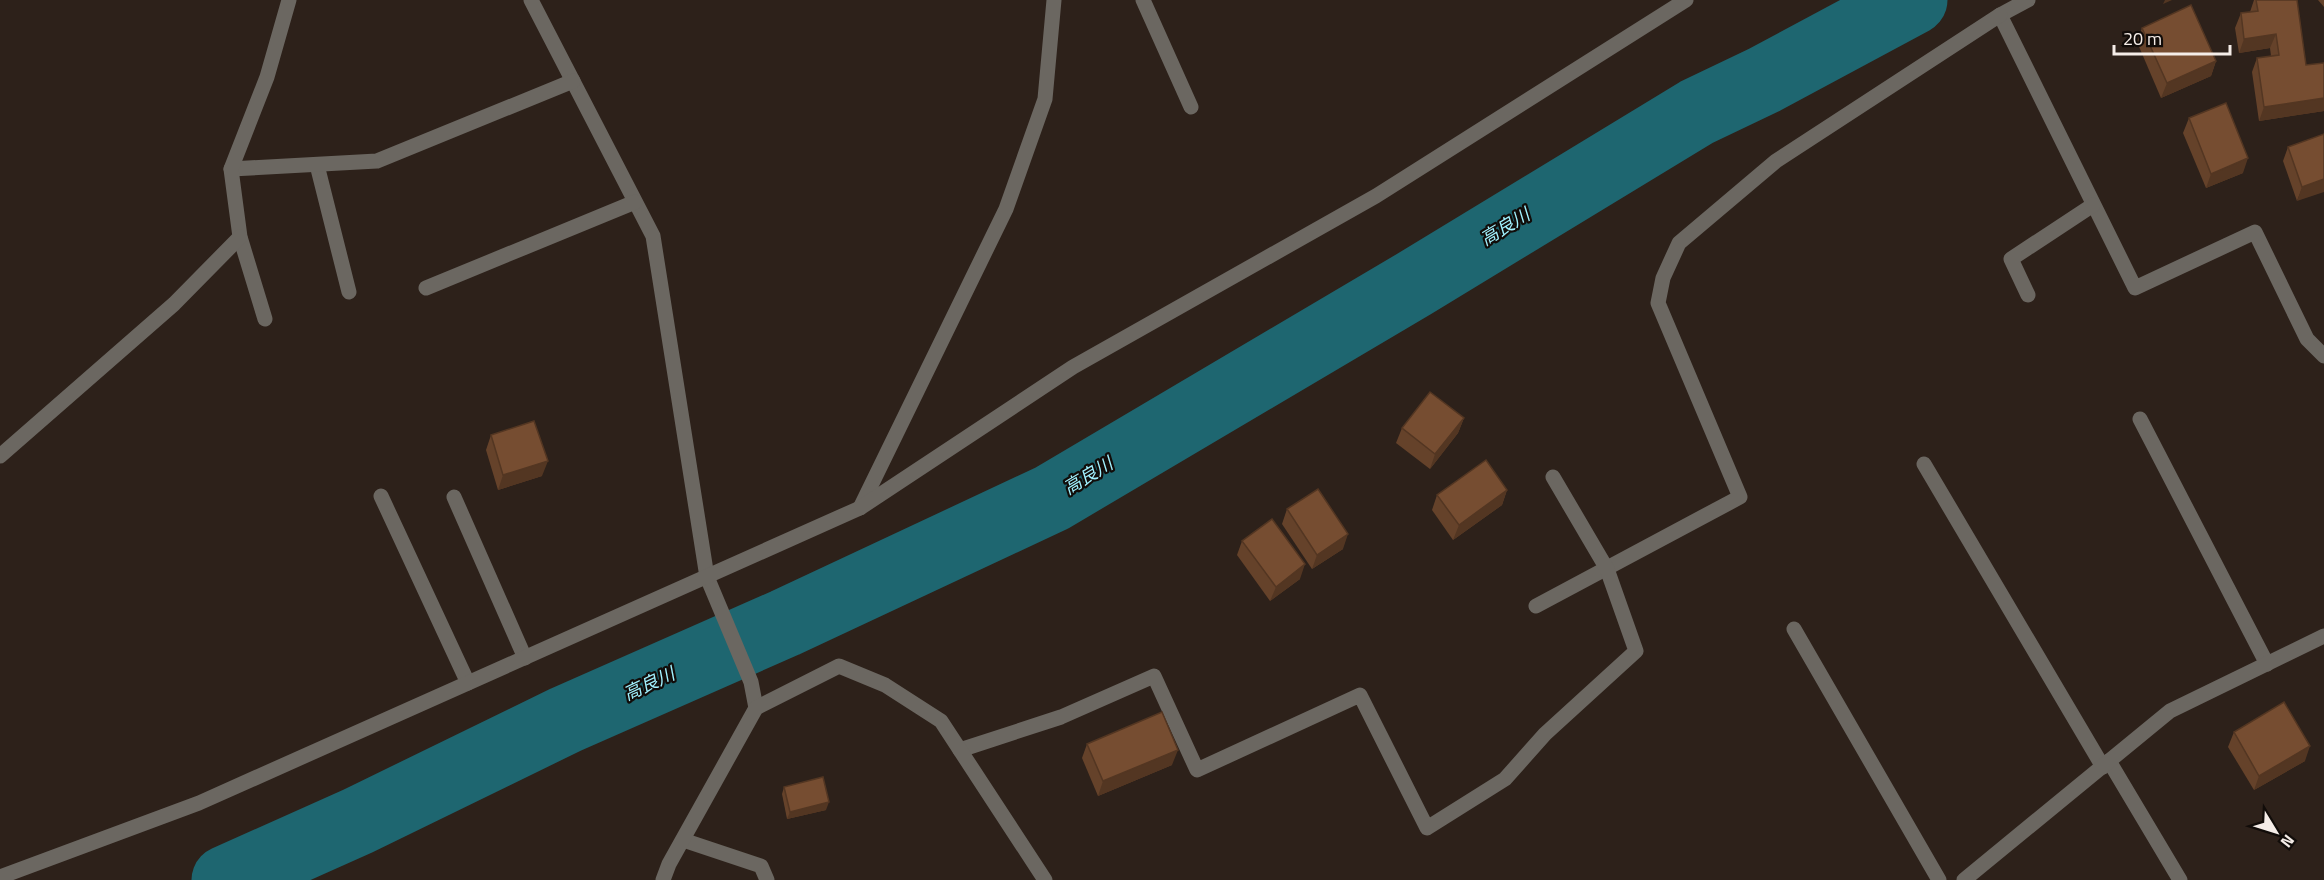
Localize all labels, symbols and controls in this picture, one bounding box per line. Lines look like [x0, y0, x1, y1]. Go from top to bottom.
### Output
scale bar [2114, 18, 2230, 56]
text: 20 m [2123, 25, 2162, 52]
water label: 高良川 [1475, 200, 1537, 252]
water label: 高良川 [1058, 449, 1120, 501]
water label: 高良川 [619, 659, 681, 707]
north arrow [2246, 802, 2306, 862]
text: N [2275, 829, 2301, 853]

